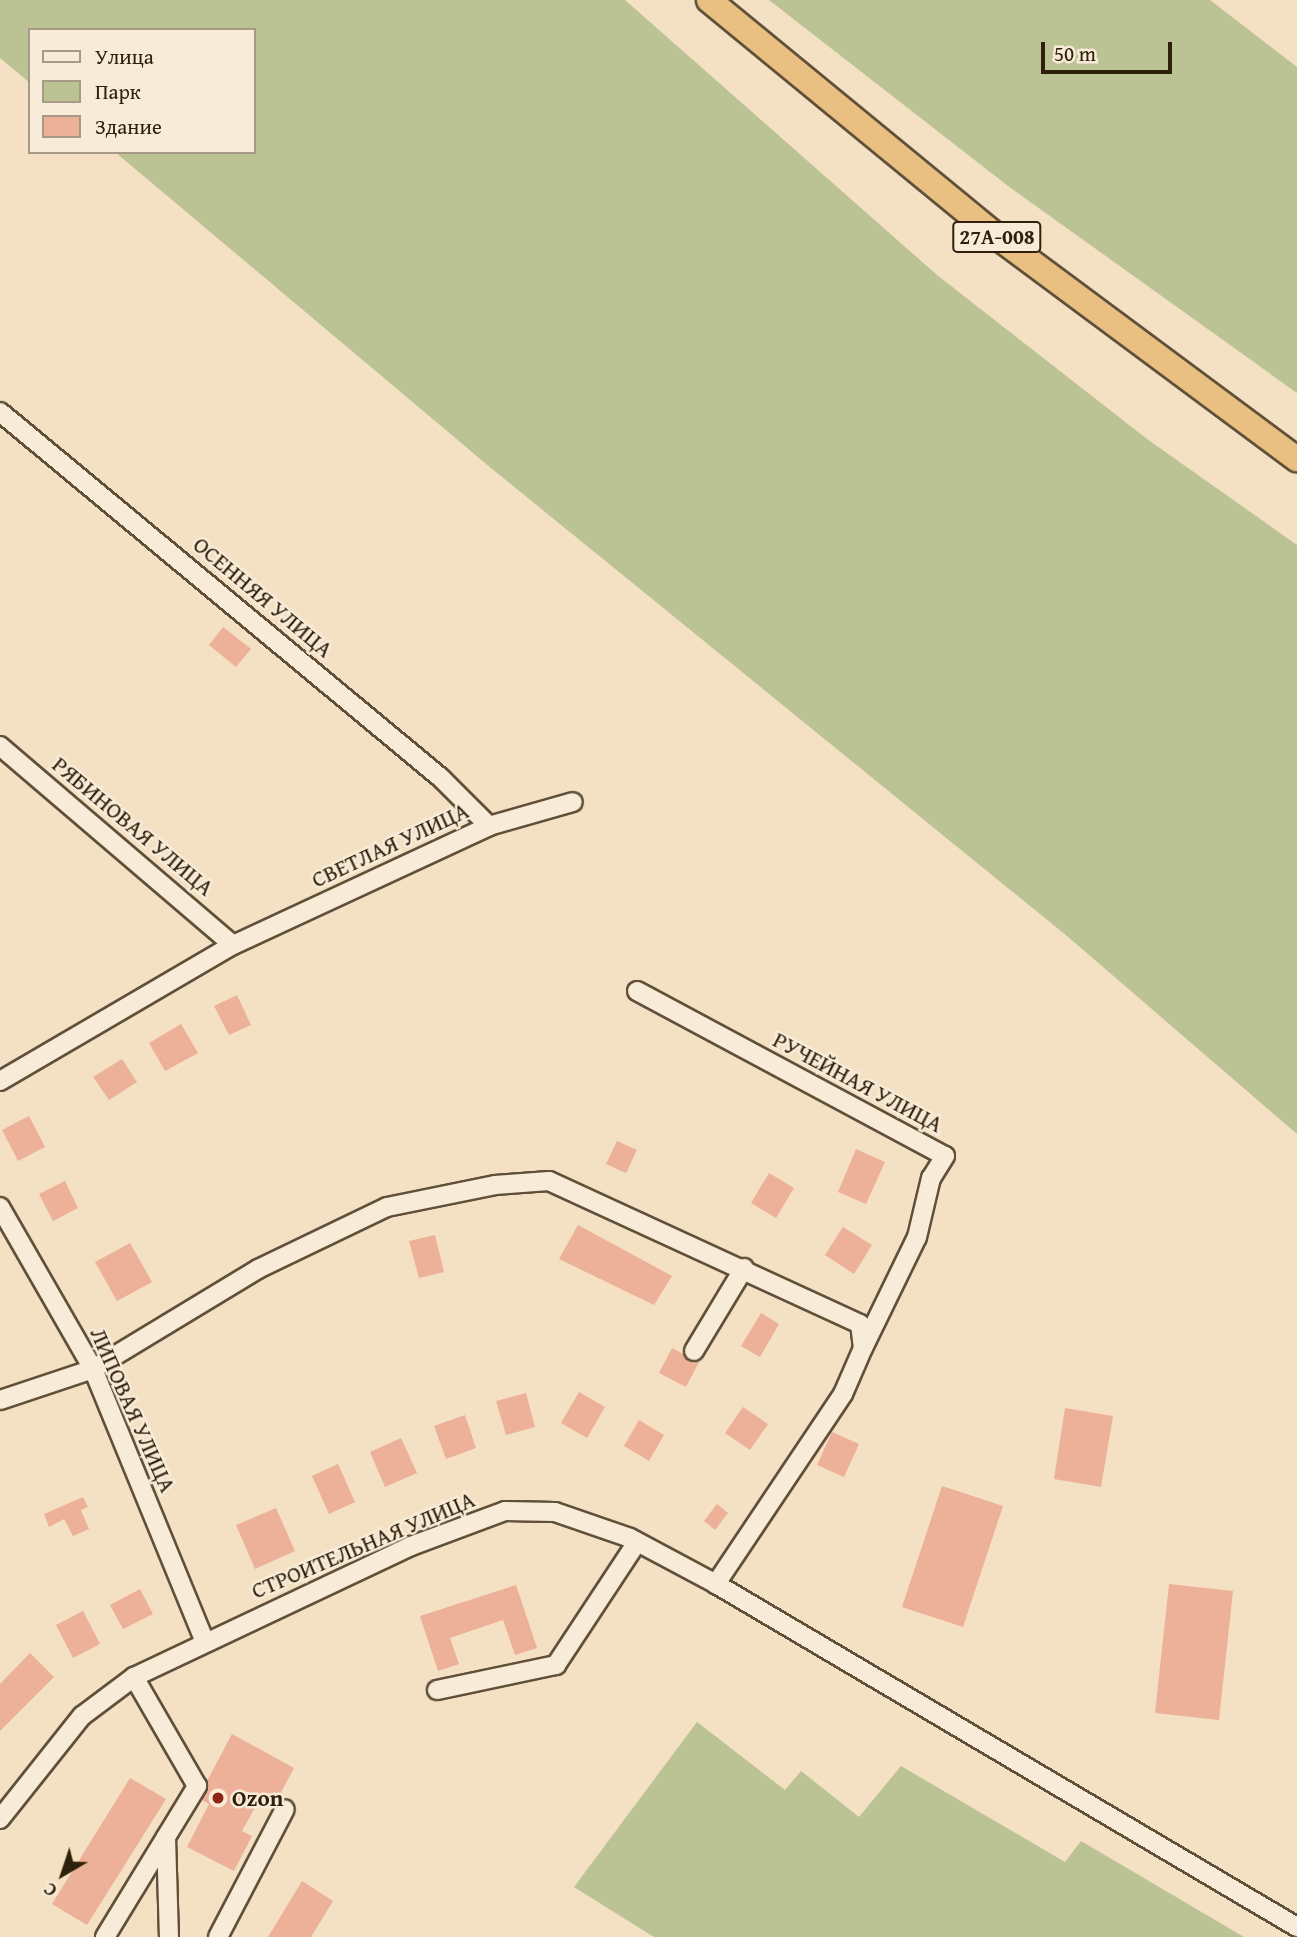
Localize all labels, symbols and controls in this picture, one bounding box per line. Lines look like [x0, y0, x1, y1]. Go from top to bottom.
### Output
legend [28, 28, 256, 154]
scale bar [1045, 28, 1176, 72]
text: 50 m [1054, 38, 1096, 69]
text: Улица [95, 41, 154, 72]
text: Парк [95, 76, 141, 107]
text: Здание [95, 111, 162, 142]
road number: 27А-008 [951, 219, 1042, 254]
street label: ОСЕННЯЯ УЛИЦА [188, 531, 338, 663]
street label: РЯБИНОВАЯ УЛИЦА [47, 750, 219, 902]
street label: СВЕТЛАЯ УЛИЦА [307, 797, 473, 893]
street label: РУЧЕЙНАЯ УЛИЦА [768, 1026, 948, 1138]
street label: ЛИПОВАЯ УЛИЦА [84, 1323, 182, 1497]
street label: СТРОИТЕЛЬНАЯ УЛИЦА [247, 1485, 479, 1605]
place label: Ozon [232, 1784, 283, 1812]
marker: Ozon [210, 1790, 226, 1806]
north arrow [28, 1839, 98, 1909]
text: С [37, 1876, 63, 1905]

